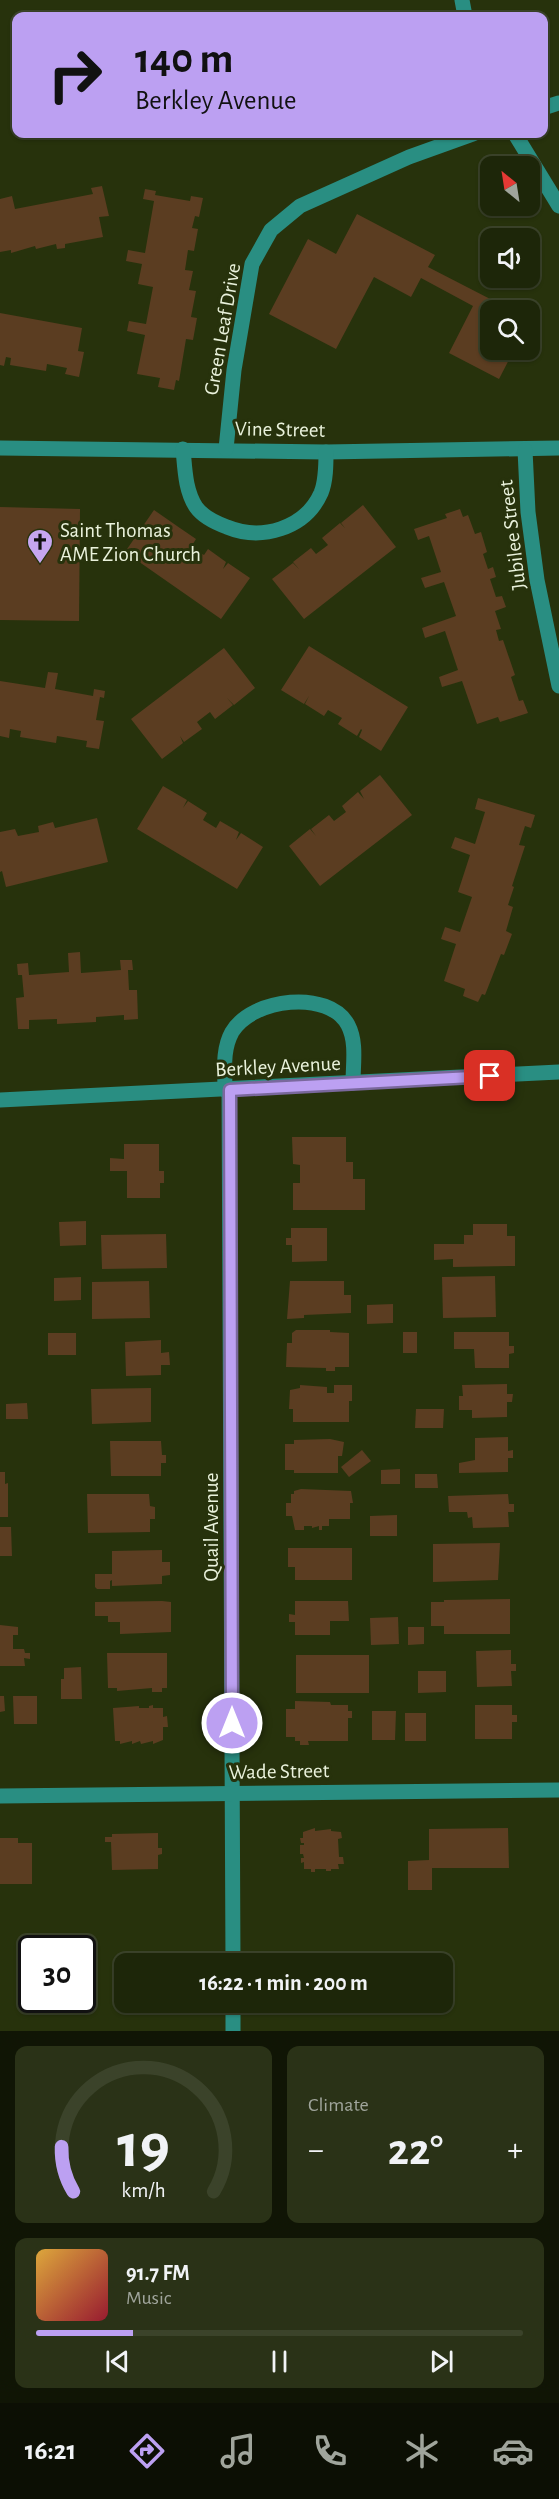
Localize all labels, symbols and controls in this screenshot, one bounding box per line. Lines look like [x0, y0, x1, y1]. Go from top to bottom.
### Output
icon: right [36, 36, 114, 114]
text: 140 m [135, 38, 233, 80]
text: Berkley Avenue [135, 87, 297, 114]
north arrow [480, 156, 540, 216]
map controls [480, 156, 540, 360]
button: sound [480, 228, 540, 288]
street label: Green Leaf Drive [201, 261, 244, 397]
button: search [480, 300, 540, 360]
street label: Vine Street [235, 418, 326, 441]
street label: Jubilee Street [495, 479, 530, 591]
place label: Saint Thomas AME Zion Church [60, 520, 201, 565]
church icon: Saint Thomas AME Zion Church [25, 527, 55, 565]
pin [464, 1050, 515, 1101]
street label: Berkley Avenue [215, 1053, 341, 1080]
icon: arrive [473, 1059, 506, 1092]
street label: Quail Avenue [201, 1473, 222, 1581]
position arrow [200, 1691, 264, 1755]
street label: Wade Street [228, 1760, 330, 1783]
speed limit sign: 30 [18, 1935, 96, 2013]
text: 16:22 · 1 min · 200 m [199, 1972, 368, 1994]
text: Climate [308, 2095, 369, 2115]
text: 19 [117, 2116, 170, 2178]
text: 22° [388, 2128, 443, 2173]
text: − [308, 2134, 324, 2167]
text: + [507, 2134, 523, 2167]
text: km/h [121, 2180, 166, 2201]
text: 91.7 FM [126, 2262, 190, 2284]
text: Music [126, 2288, 172, 2308]
icon: previous [101, 2345, 134, 2378]
icon: pause [263, 2345, 296, 2378]
icon: next [425, 2345, 458, 2378]
icon: directions [126, 2430, 168, 2472]
icon: music [217, 2430, 259, 2472]
icon: phone [309, 2430, 351, 2472]
icon: climate [401, 2430, 443, 2472]
icon: car [492, 2430, 534, 2472]
text: 16:21 [25, 2437, 76, 2464]

